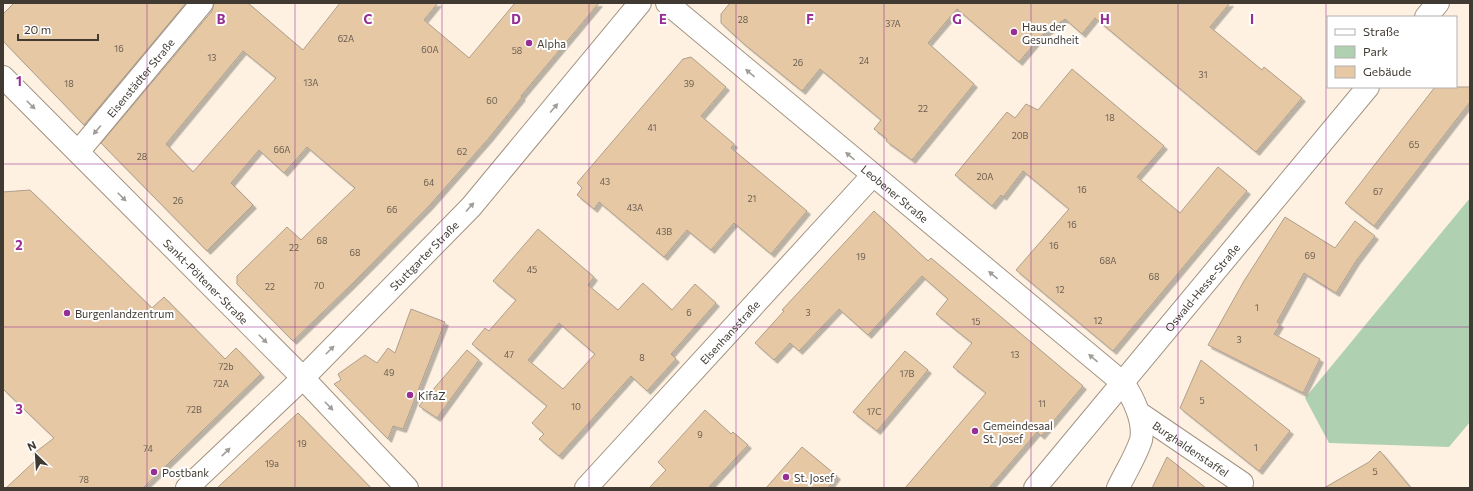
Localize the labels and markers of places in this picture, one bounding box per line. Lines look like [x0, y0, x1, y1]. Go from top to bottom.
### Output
place label: Haus der Gesundheit [1022, 20, 1080, 46]
marker: Haus der Gesundheit [1009, 27, 1019, 37]
place label: Alpha [537, 37, 566, 50]
marker: Alpha [524, 38, 534, 48]
place label: Burgenlandzentrum [75, 307, 174, 320]
marker: Burgenlandzentrum [62, 308, 72, 318]
place label: KifaZ [418, 389, 446, 402]
marker: KifaZ [405, 390, 415, 400]
place label: Gemeindesaal St. Josef [983, 419, 1053, 446]
marker: Gemeindesaal St. Josef [970, 426, 980, 436]
place label: Postbank [162, 466, 209, 479]
marker: Postbank [149, 467, 159, 477]
place label: St. Josef [794, 471, 835, 485]
marker: St. Josef [781, 472, 791, 482]

